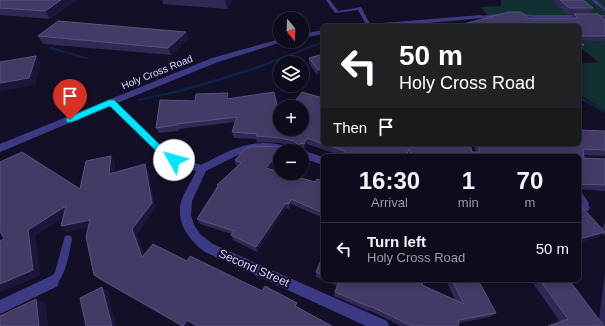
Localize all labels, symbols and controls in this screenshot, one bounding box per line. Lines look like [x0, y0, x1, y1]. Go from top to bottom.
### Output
north arrow [273, 12, 309, 48]
map controls [273, 12, 309, 180]
icon: left [333, 40, 385, 92]
text: 50 m [399, 40, 463, 71]
street label: Holy Cross Road [120, 53, 194, 91]
button: layers [273, 56, 309, 92]
text: Holy Cross Road [399, 73, 535, 93]
pin [53, 79, 87, 120]
icon: arrive [59, 85, 81, 107]
button: + [273, 100, 309, 136]
icon: arrive [375, 116, 397, 138]
text: Then [333, 119, 367, 136]
position arrow [153, 139, 195, 181]
button: − [273, 144, 309, 180]
text: 16:30 [359, 167, 420, 194]
text: 1 [462, 167, 475, 194]
text: 70 [517, 167, 543, 194]
text: Arrival [371, 195, 408, 210]
text: min [458, 195, 479, 210]
text: m [524, 195, 535, 210]
text: Turn left [367, 233, 426, 250]
icon: left [333, 238, 355, 260]
text: 50 m [536, 240, 569, 257]
street label: Second Street [216, 246, 292, 290]
text: Holy Cross Road [367, 250, 465, 265]

